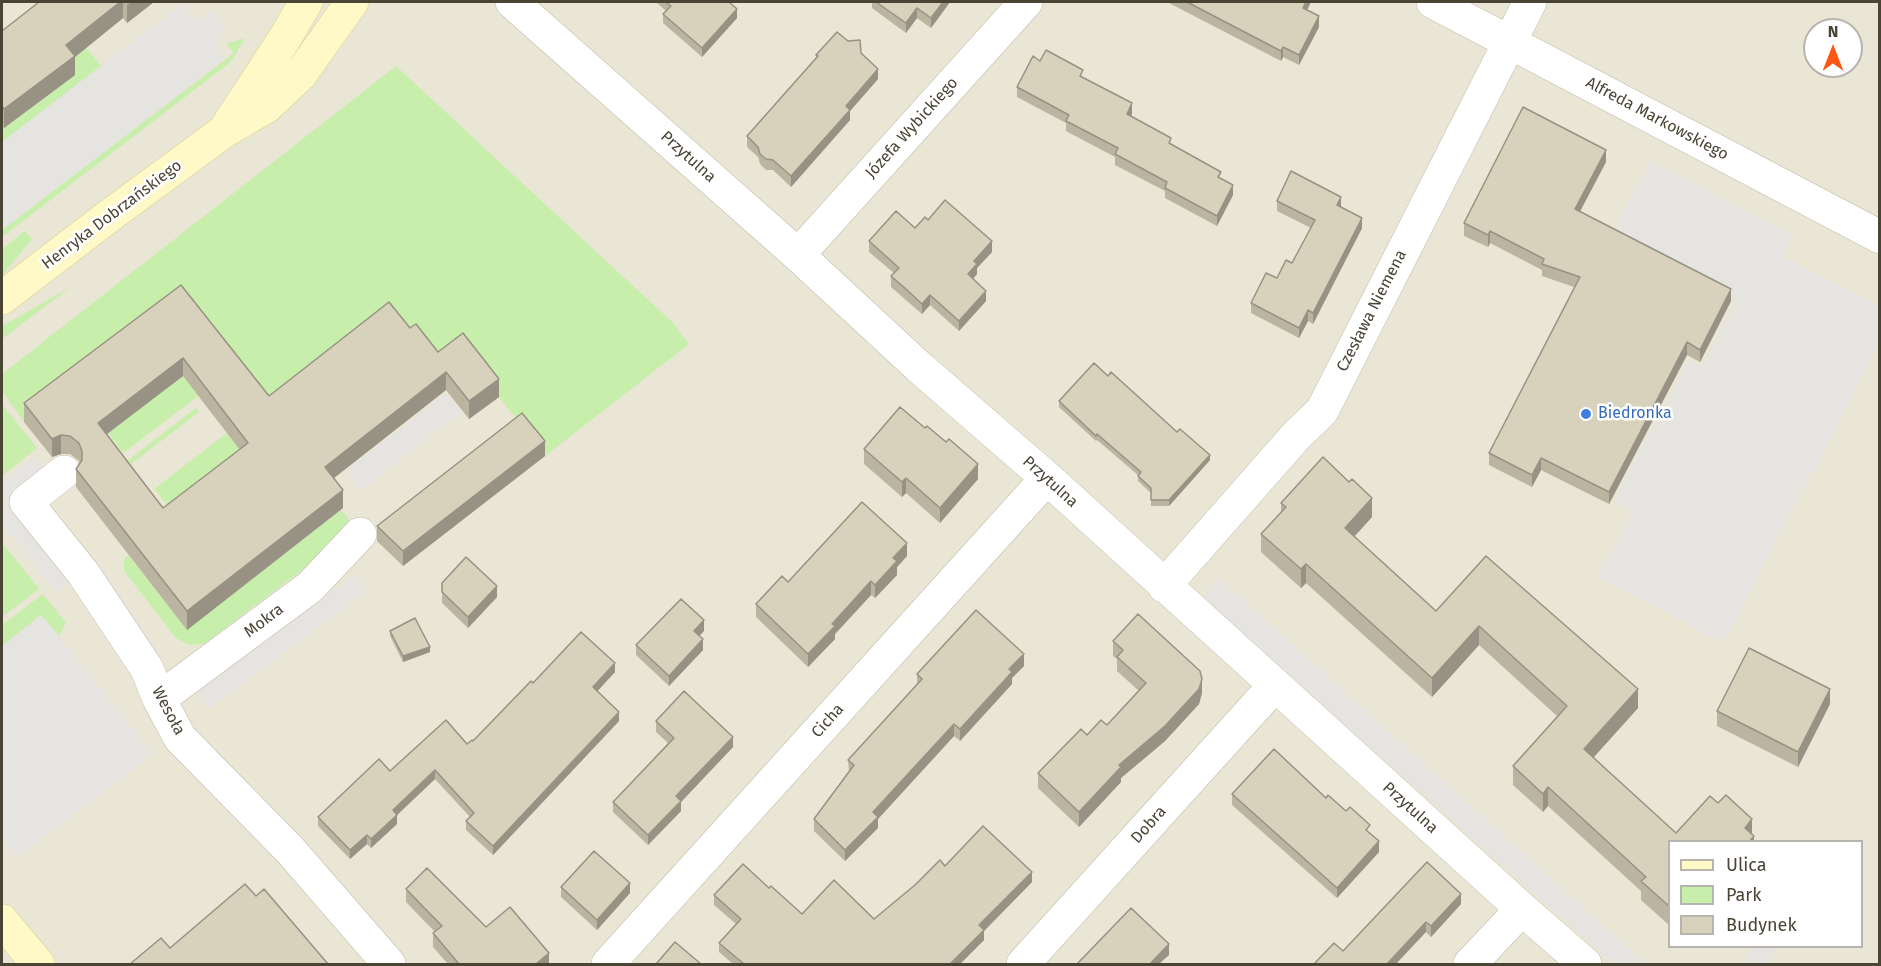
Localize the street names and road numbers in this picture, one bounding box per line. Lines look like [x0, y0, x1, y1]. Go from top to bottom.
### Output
street label: Alfreda Markowskiego [1582, 73, 1732, 165]
street label: Józefa Wybickiego [862, 74, 962, 182]
street label: Przytulna [656, 127, 720, 187]
street label: Henryka Dobrzańskiego [38, 156, 186, 274]
street label: Czesława Niemena [1333, 247, 1411, 375]
street label: Przytulna [1018, 452, 1082, 512]
street label: Mokra [241, 600, 287, 642]
street label: Wesoła [147, 683, 189, 739]
street label: Cicha [808, 700, 848, 742]
street label: Przytulna [1378, 778, 1442, 838]
street label: Dobra [1127, 802, 1171, 848]

